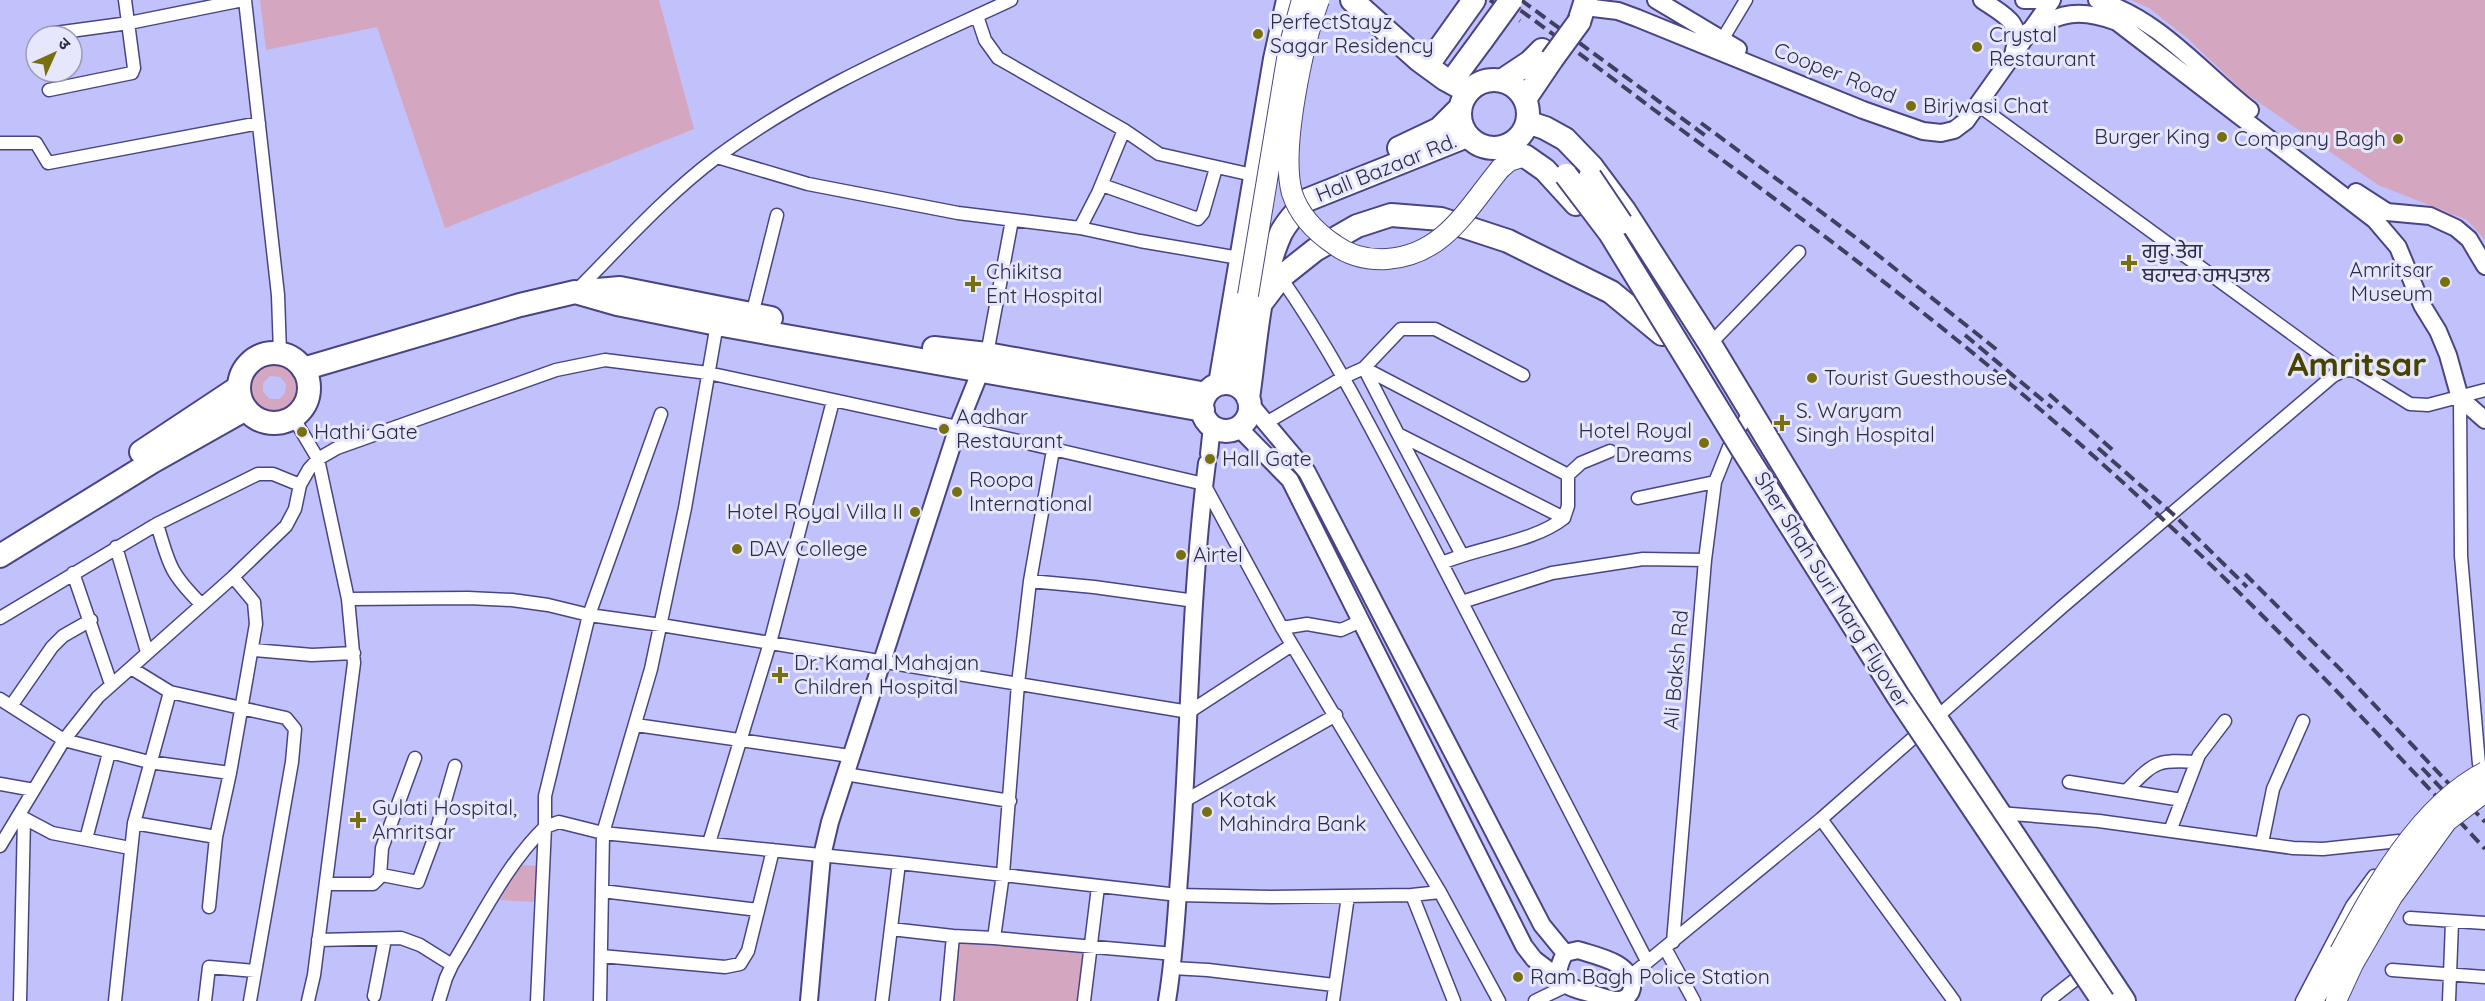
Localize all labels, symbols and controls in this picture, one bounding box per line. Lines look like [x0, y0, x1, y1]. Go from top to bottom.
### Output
place label: PerfectStayz Sagar Residency [1270, 8, 1434, 58]
place label: Crystal Restaurant [1989, 21, 2096, 71]
north arrow [24, 24, 84, 84]
marker: PerfectStayz Sagar Residency [1251, 27, 1265, 41]
text: उ [54, 33, 75, 54]
street label: Cooper Road [1770, 36, 1900, 108]
marker: Crystal Restaurant [1970, 40, 1984, 54]
place label: Birjwasi Chat [1923, 92, 2049, 118]
marker: Birjwasi Chat [1904, 99, 1918, 113]
place label: Burger King [2094, 123, 2210, 149]
place label: Company Bagh [2234, 125, 2386, 151]
street label: Hall Bazaar Rd. [1311, 127, 1460, 207]
marker: Burger King [2215, 130, 2229, 144]
marker: Company Bagh [2391, 132, 2405, 146]
place label: ਗੁਰੂ ਤੇਗ ਬਹਾਦਰ ਹਸਪਤਾਲ [2141, 237, 2271, 287]
marker: ਗੁਰੂ ਤੇਗ ਬਹਾਦਰ ਹਸਪਤਾਲ [2120, 254, 2138, 272]
place label: Amritsar Museum [2349, 256, 2433, 306]
place label: Chikitsa Ent Hospital [986, 258, 1102, 308]
marker: Chikitsa Ent Hospital [964, 275, 982, 293]
marker: Amritsar Museum [2438, 275, 2452, 289]
district label: Amritsar [2288, 343, 2427, 384]
place label: Tourist Guesthouse [1824, 364, 2008, 390]
marker: Tourist Guesthouse [1805, 371, 1819, 385]
place label: S. Waryam Singh Hospital [1796, 397, 1935, 447]
place label: Aadhar Restaurant [956, 403, 1063, 453]
marker: S. Waryam Singh Hospital [1773, 414, 1791, 432]
place label: Hotel Royal Dreams [1579, 417, 1692, 467]
place label: Hathi Gate [314, 418, 418, 444]
marker: Aadhar Restaurant [937, 422, 951, 436]
marker: Hathi Gate [295, 425, 309, 439]
marker: Hotel Royal Dreams [1697, 436, 1711, 450]
place label: Hall Gate [1222, 445, 1312, 471]
marker: Hall Gate [1203, 452, 1217, 466]
place label: Roopa International [969, 466, 1092, 516]
street label: Sher Shah Suri Marg Flyover [1749, 466, 1916, 713]
marker: Roopa International [950, 485, 964, 499]
place label: Hotel Royal Villa II [727, 498, 903, 524]
marker: Hotel Royal Villa II [908, 505, 922, 519]
place label: DAV College [749, 535, 868, 561]
place label: Airtel [1193, 541, 1243, 567]
marker: DAV College [730, 542, 744, 556]
marker: Airtel [1174, 548, 1188, 562]
street label: Ali Baksh Rd [1657, 609, 1693, 731]
place label: Dr. Kamal Mahajan Children Hospital [794, 649, 979, 699]
marker: Dr. Kamal Mahajan Children Hospital [771, 666, 789, 684]
place label: Kotak Mahindra Bank [1219, 786, 1366, 836]
place label: Gulati Hospital, Amritsar [372, 794, 517, 844]
marker: Kotak Mahindra Bank [1200, 805, 1214, 819]
marker: Gulati Hospital, Amritsar [349, 811, 367, 829]
place label: Ram Bagh Police Station [1530, 963, 1770, 989]
marker: Ram Bagh Police Station [1511, 970, 1525, 984]

